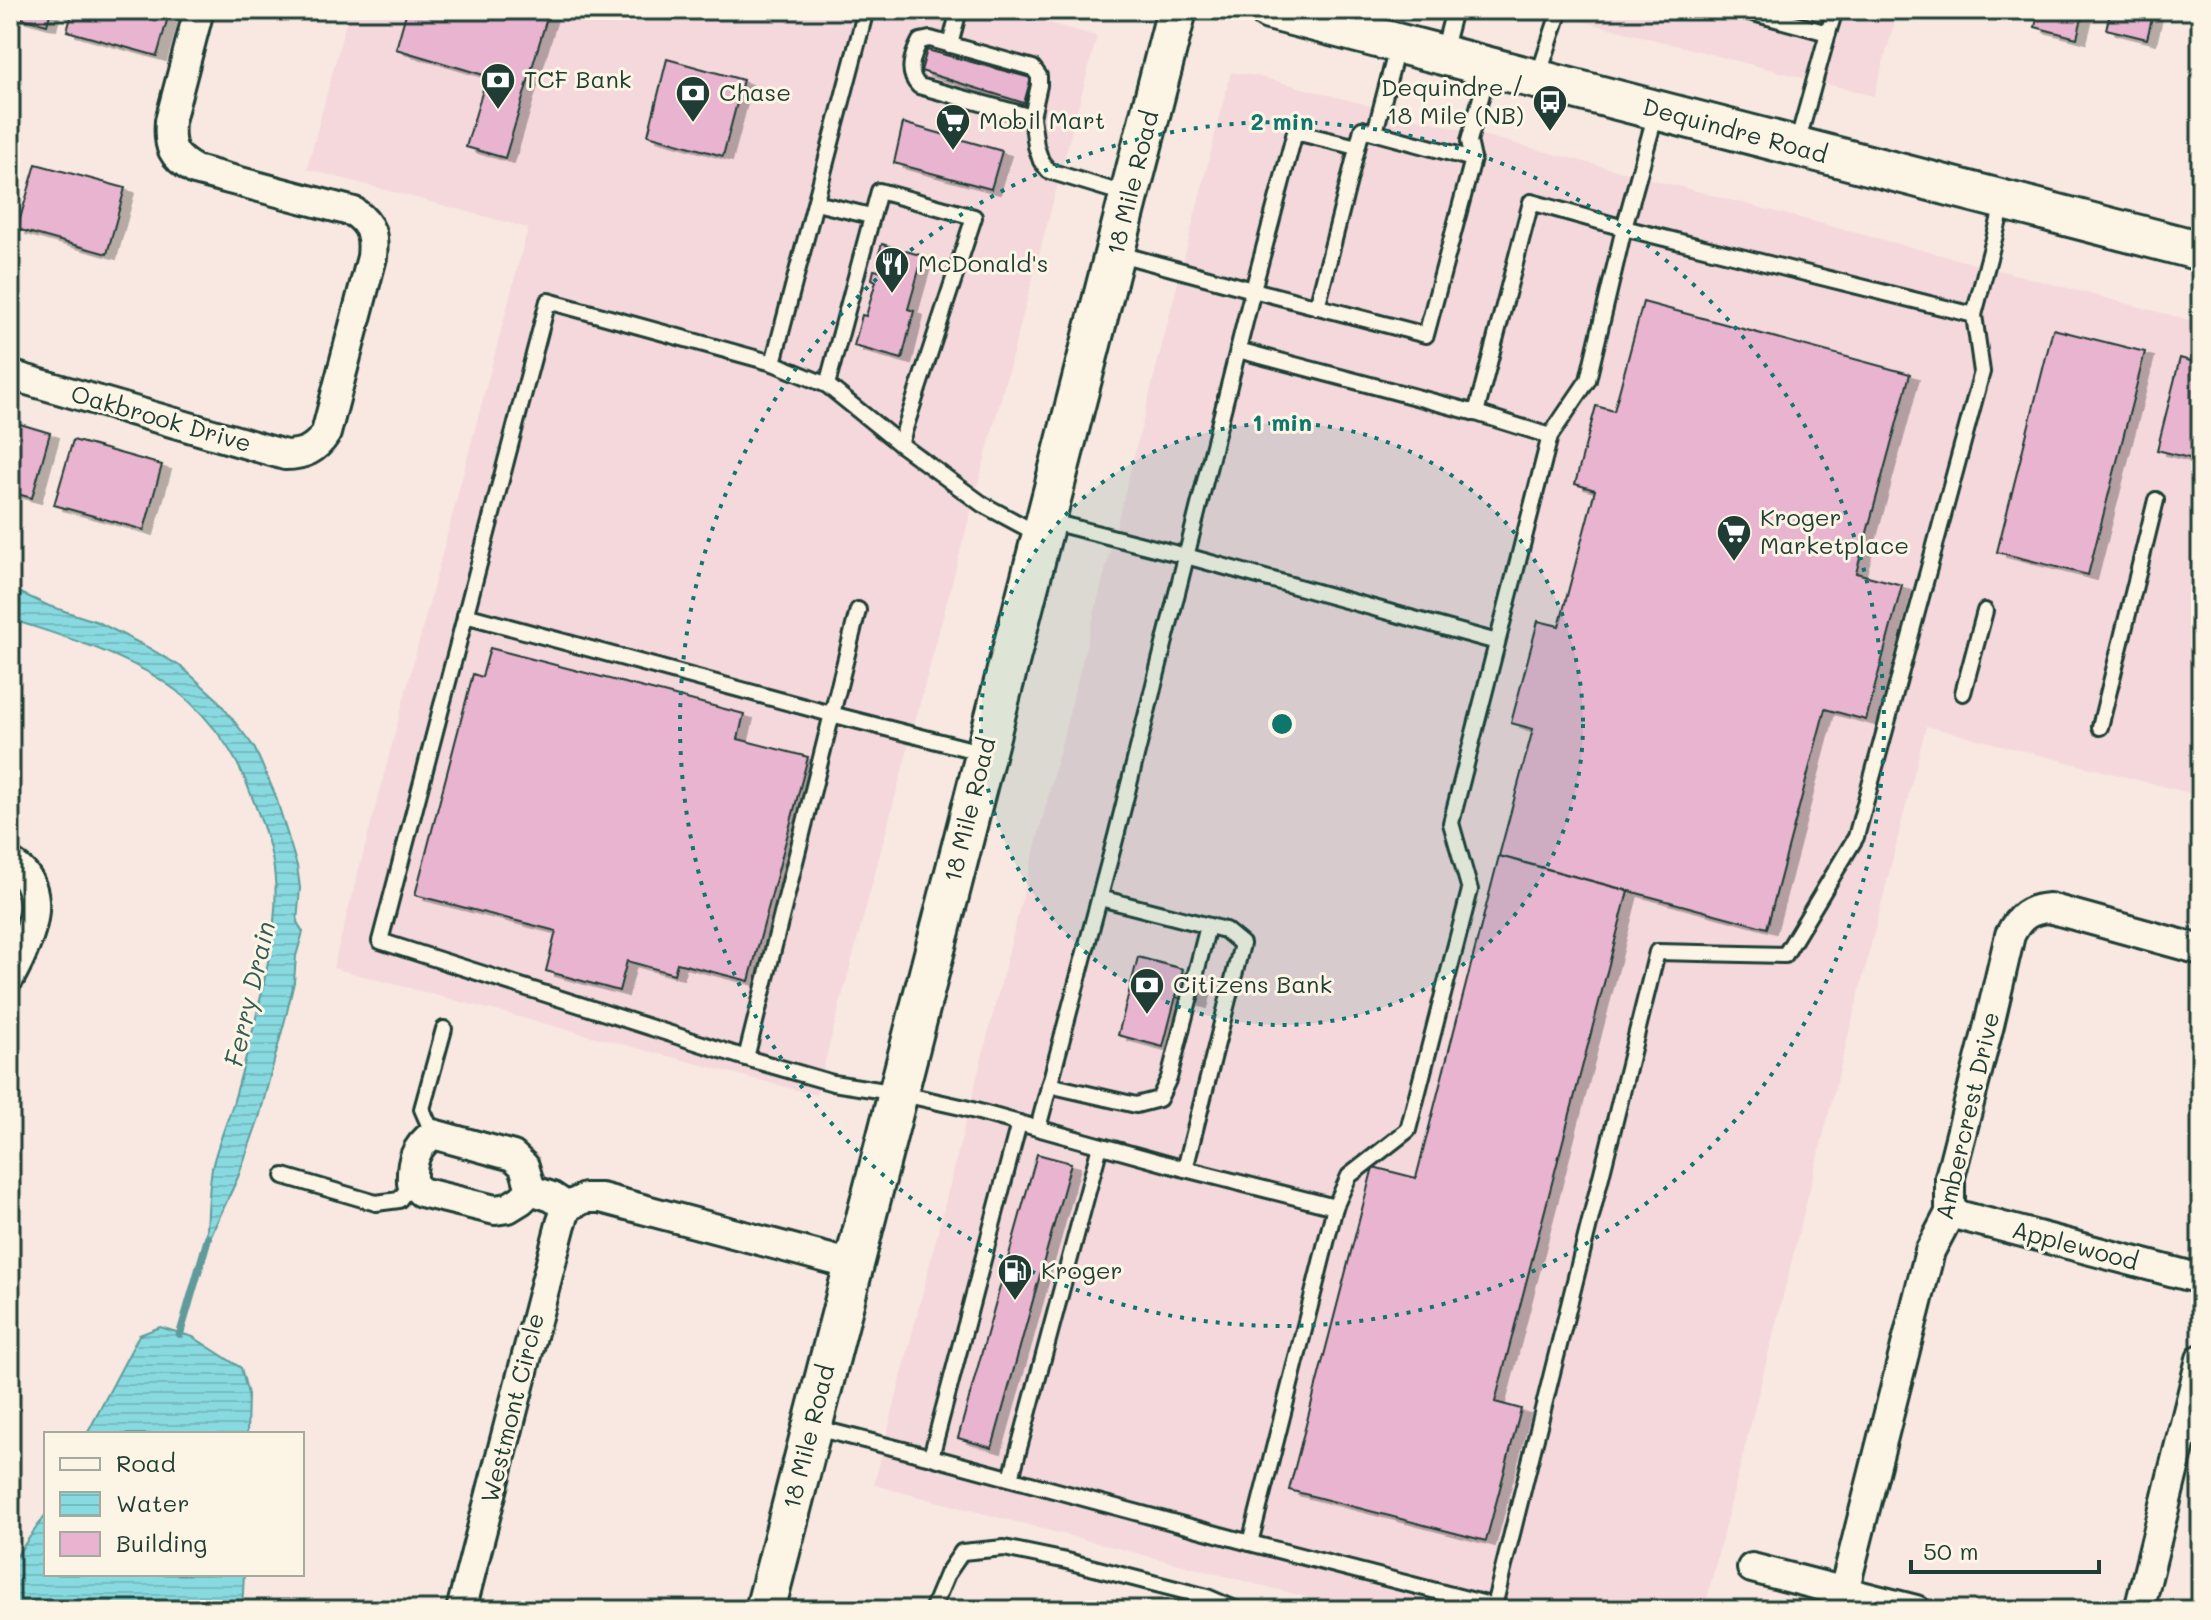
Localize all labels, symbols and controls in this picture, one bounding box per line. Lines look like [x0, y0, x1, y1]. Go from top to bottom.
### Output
bank icon: TCF Bank [479, 61, 517, 111]
place label: TCF Bank [524, 63, 632, 94]
place label: Dequindre / 18 Mile (NB) [1381, 71, 1524, 130]
bank icon: Chase [674, 74, 712, 124]
place label: Chase [719, 76, 791, 107]
bus stop icon: Dequindre / 18 Mile (NB) [1531, 83, 1569, 133]
street label: Dequindre Road [1640, 90, 1831, 169]
supermarket icon: Mobil Mart [934, 102, 972, 152]
place label: Mobil Mart [979, 104, 1105, 135]
text: 2 min [1251, 105, 1314, 136]
street label: 18 Mile Road [1099, 107, 1164, 258]
restaurant icon: McDonald's [873, 245, 911, 295]
place label: McDonald's [918, 247, 1048, 278]
street label: Oakbrook Drive [68, 377, 255, 458]
text: 1 min [1252, 406, 1312, 437]
place label: Kroger Marketplace [1760, 501, 1909, 560]
supermarket icon: Kroger Marketplace [1715, 513, 1753, 563]
centre of rings [1268, 710, 1296, 738]
street label: 18 Mile Road [936, 734, 1001, 885]
water label: Ferry Drain [216, 918, 282, 1070]
bank icon: Citizens Bank [1128, 966, 1166, 1016]
place label: Citizens Bank [1173, 968, 1332, 999]
street label: Ambercrest Drive [1928, 1009, 2006, 1223]
street label: Applewood [2009, 1213, 2142, 1276]
fuel station icon: Kroger [996, 1252, 1034, 1302]
place label: Kroger [1041, 1254, 1123, 1285]
street label: Westmont Circle [473, 1309, 550, 1506]
street label: 18 Mile Road [775, 1361, 840, 1512]
legend [44, 1432, 304, 1576]
text: Road [116, 1447, 176, 1478]
text: Water [116, 1487, 190, 1518]
scale bar [1911, 1524, 2099, 1574]
text: Building [116, 1527, 207, 1558]
text: 50 m [1923, 1535, 1979, 1566]

